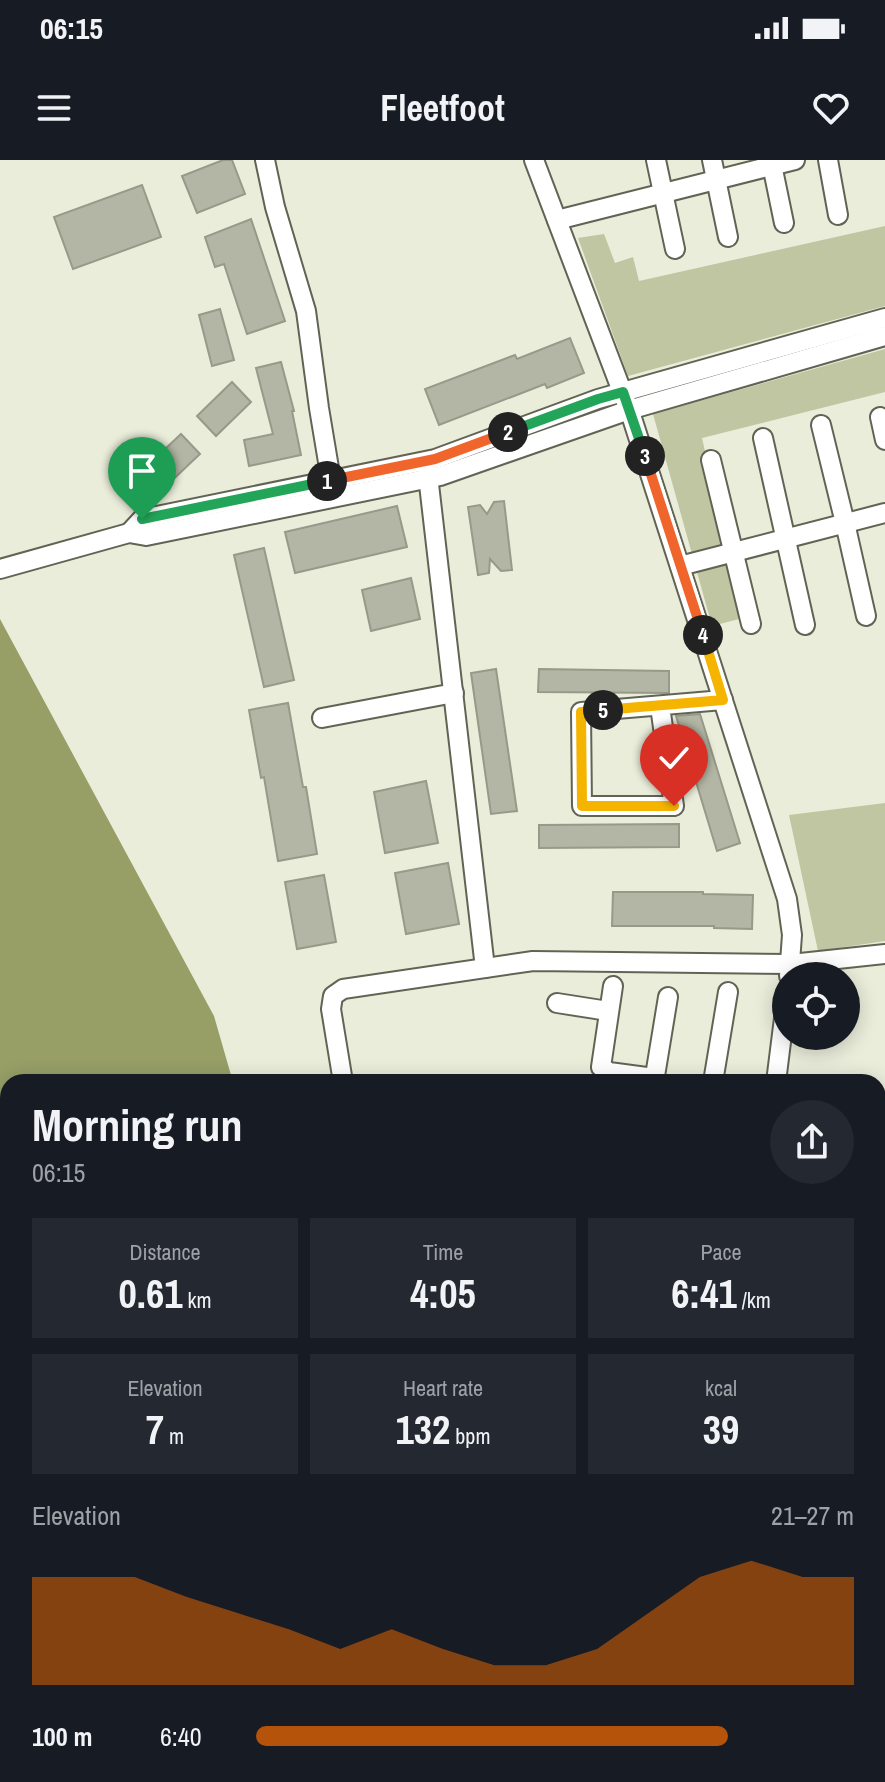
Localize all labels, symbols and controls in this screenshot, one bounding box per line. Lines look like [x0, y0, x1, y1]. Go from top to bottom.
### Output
text: 06:15 [40, 8, 103, 48]
text: Fleetfoot [380, 84, 505, 132]
icon: menu [32, 86, 76, 130]
icon: heart [809, 86, 853, 130]
pin: 2 [488, 412, 528, 452]
text: 2 [503, 417, 513, 447]
pin: 3 [625, 436, 665, 476]
pin [108, 437, 176, 519]
text: 3 [640, 441, 650, 471]
icon: arrive [120, 449, 164, 493]
pin: 1 [307, 461, 347, 501]
text: 1 [322, 466, 332, 496]
pin: 4 [683, 615, 723, 655]
text: 4 [698, 620, 708, 650]
pin: 5 [583, 690, 623, 730]
text: 5 [598, 695, 608, 725]
pin [640, 724, 708, 806]
icon: check [652, 736, 696, 780]
map controls [772, 962, 860, 1050]
button: locate [772, 962, 860, 1050]
text: Morning run [32, 1095, 242, 1155]
button: share [770, 1100, 854, 1184]
text: 06:15 [32, 1155, 85, 1190]
text: Distance [129, 1237, 201, 1267]
text: Time [423, 1237, 463, 1267]
text: Pace [700, 1237, 742, 1267]
text: 0.61 [119, 1267, 182, 1320]
text: 4:05 [410, 1267, 476, 1320]
text: 6:41 [671, 1267, 737, 1320]
text: km [182, 1285, 211, 1315]
text: /km [737, 1285, 771, 1315]
text: Elevation [127, 1373, 203, 1403]
text: Heart rate [403, 1373, 483, 1403]
text: kcal [705, 1373, 737, 1403]
text: 7 [146, 1403, 164, 1456]
text: 132 [396, 1403, 450, 1456]
text: 39 [703, 1403, 739, 1456]
text: m [164, 1421, 184, 1451]
text: bpm [450, 1421, 490, 1451]
text: Elevation [32, 1498, 121, 1533]
text: 21–27 m [771, 1498, 854, 1533]
text: 100 m [32, 1719, 92, 1754]
text: 6:40 [160, 1719, 202, 1754]

